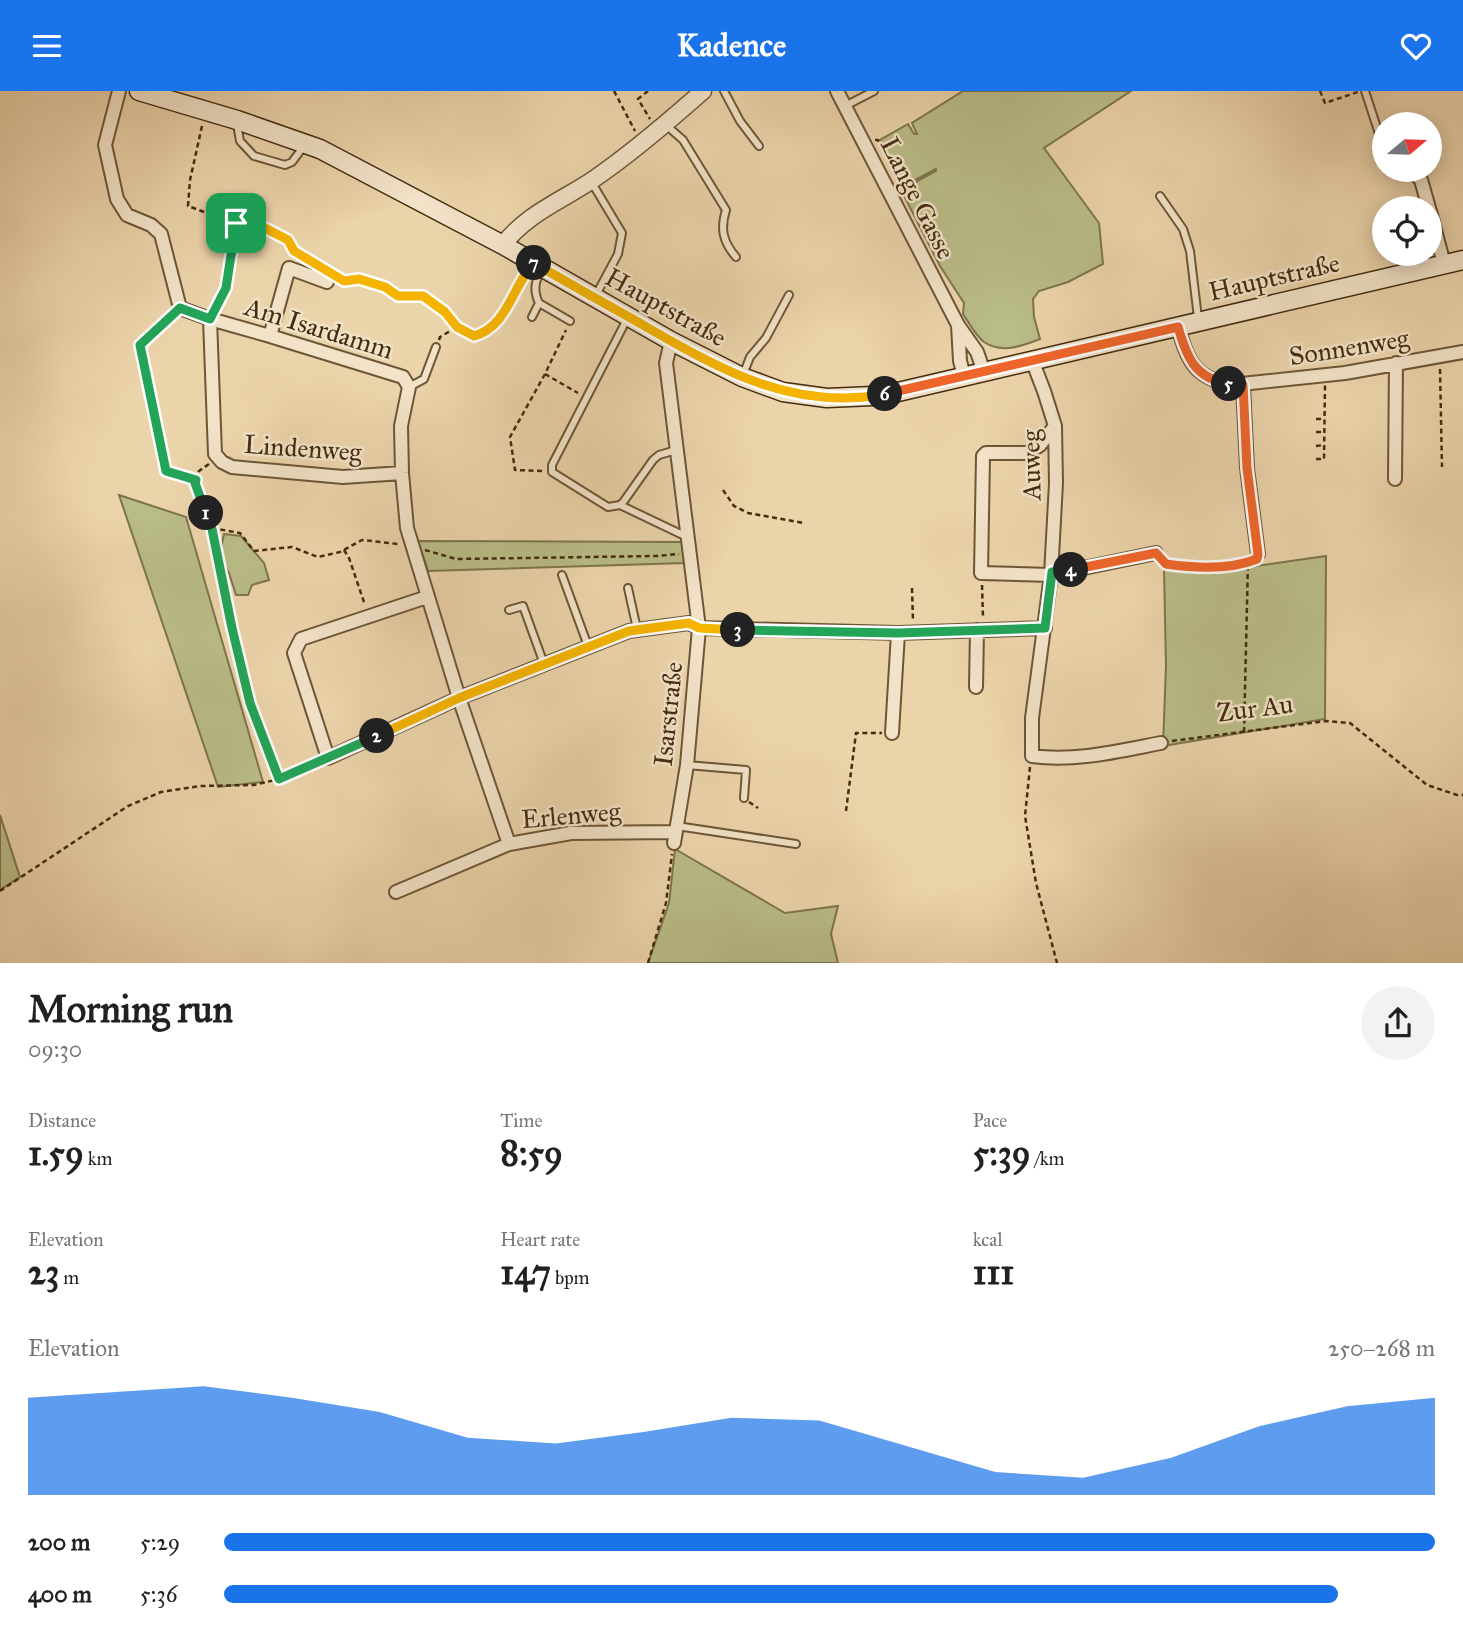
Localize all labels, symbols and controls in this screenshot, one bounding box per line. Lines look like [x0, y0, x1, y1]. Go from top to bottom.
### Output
text: Kadence [677, 26, 786, 65]
icon: menu [28, 27, 66, 65]
icon: heart [1397, 27, 1435, 65]
north arrow [1372, 112, 1442, 182]
map controls [1372, 112, 1442, 266]
street label: Lange Gasse [874, 132, 962, 264]
pin [206, 193, 266, 253]
button: locate [1372, 196, 1442, 266]
icon: arrive [217, 204, 255, 242]
pin: 7 [516, 245, 552, 281]
street label: Hauptstraße [1205, 246, 1343, 308]
text: 7 [528, 251, 539, 274]
street label: Hauptstraße [600, 261, 732, 353]
street label: Am Isardamm [240, 290, 397, 366]
street label: Sonnenweg [1287, 322, 1412, 372]
pin: 5 [1212, 367, 1246, 401]
text: 5 [1224, 372, 1233, 395]
pin: 6 [868, 377, 903, 411]
text: 6 [880, 382, 889, 405]
street label: Lindenweg [243, 428, 364, 468]
street label: Auweg [1014, 428, 1048, 502]
pin: 1 [188, 495, 224, 531]
text: 1 [202, 501, 209, 524]
pin: 4 [1054, 553, 1088, 587]
text: 4 [1065, 558, 1076, 581]
pin: 3 [720, 613, 756, 647]
text: 3 [734, 618, 741, 641]
street label: Isarstraße [647, 660, 689, 768]
street label: Zur Au [1215, 687, 1295, 729]
pin: 2 [360, 719, 394, 753]
text: 2 [372, 724, 381, 747]
street label: Erlenweg [520, 795, 623, 835]
text: Morning run [28, 986, 233, 1032]
button: share [1361, 986, 1435, 1060]
text: 09:30 [28, 1035, 82, 1063]
text: Distance [28, 1109, 96, 1132]
text: Time [500, 1109, 542, 1132]
text: Pace [973, 1109, 1007, 1132]
text: 1.59 [28, 1132, 84, 1175]
text: 8:59 [500, 1132, 563, 1175]
text: 5:39 [973, 1132, 1031, 1175]
text: km [84, 1147, 113, 1170]
text: /km [1031, 1147, 1065, 1170]
text: Elevation [28, 1228, 103, 1251]
text: Heart rate [500, 1228, 580, 1251]
text: kcal [973, 1228, 1003, 1251]
text: 23 [28, 1251, 59, 1294]
text: 147 [500, 1251, 551, 1294]
text: 111 [973, 1251, 1014, 1294]
text: m [59, 1266, 79, 1289]
text: bpm [551, 1266, 590, 1289]
text: Elevation [28, 1334, 119, 1362]
text: 250–268 m [1328, 1334, 1435, 1362]
text: 200 m [28, 1528, 90, 1556]
text: 5:29 [140, 1528, 180, 1556]
text: 400 m [28, 1580, 92, 1608]
text: 5:36 [140, 1580, 177, 1608]

